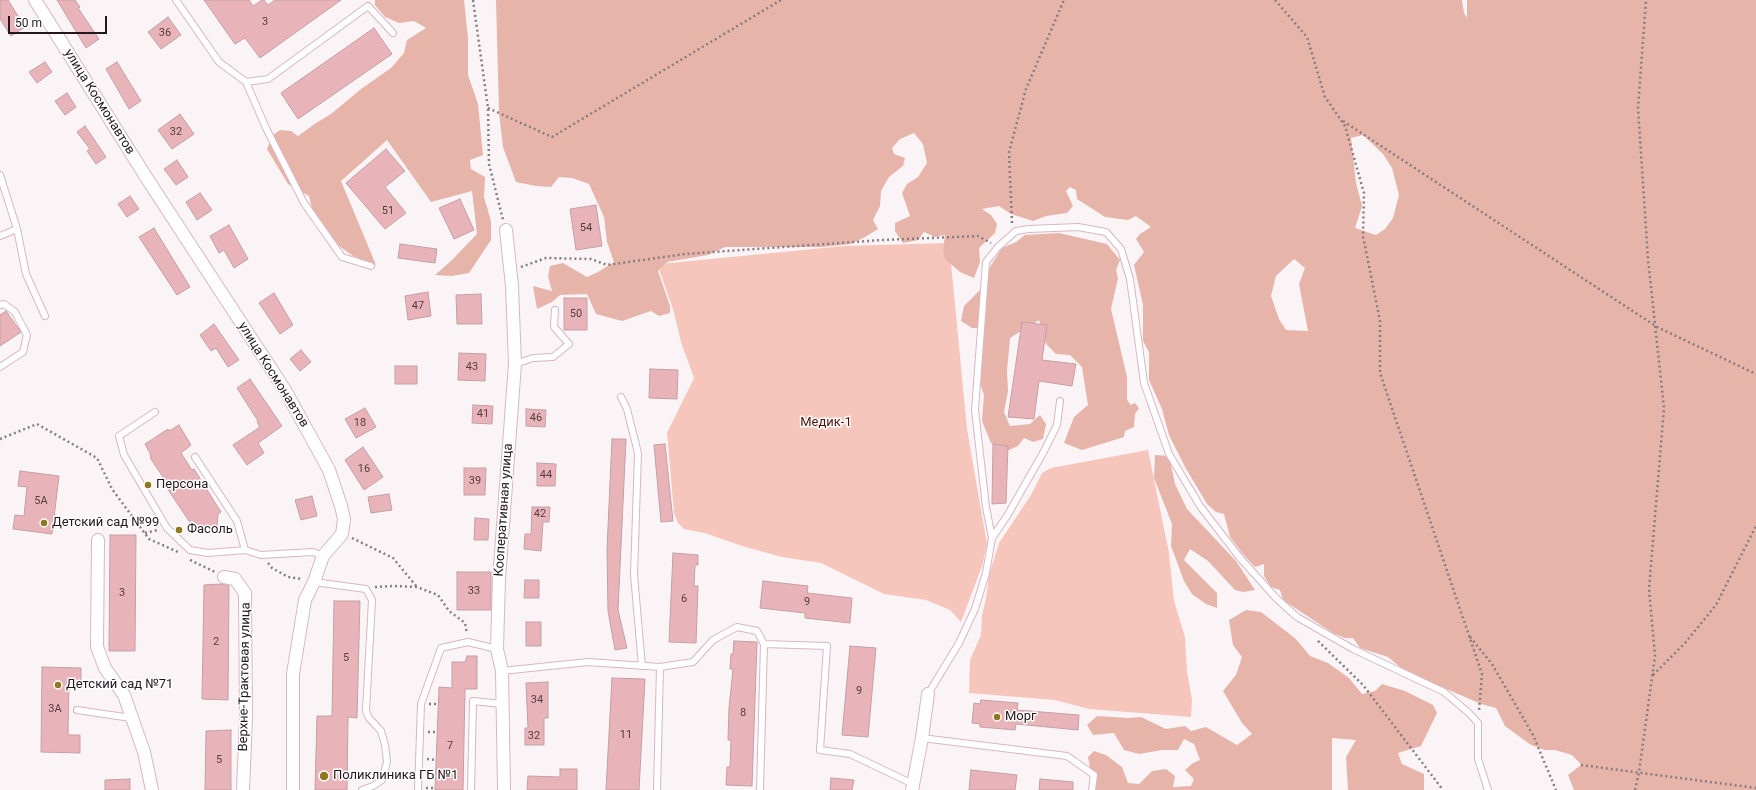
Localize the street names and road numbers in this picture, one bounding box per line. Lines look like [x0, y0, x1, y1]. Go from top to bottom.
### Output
street label: улица Космонавтов [60, 47, 138, 157]
street label: улица Космонавтов [234, 320, 312, 430]
street label: Кооперативная улица [492, 443, 516, 577]
street label: Верхне-Трактовая улица [236, 602, 254, 752]

